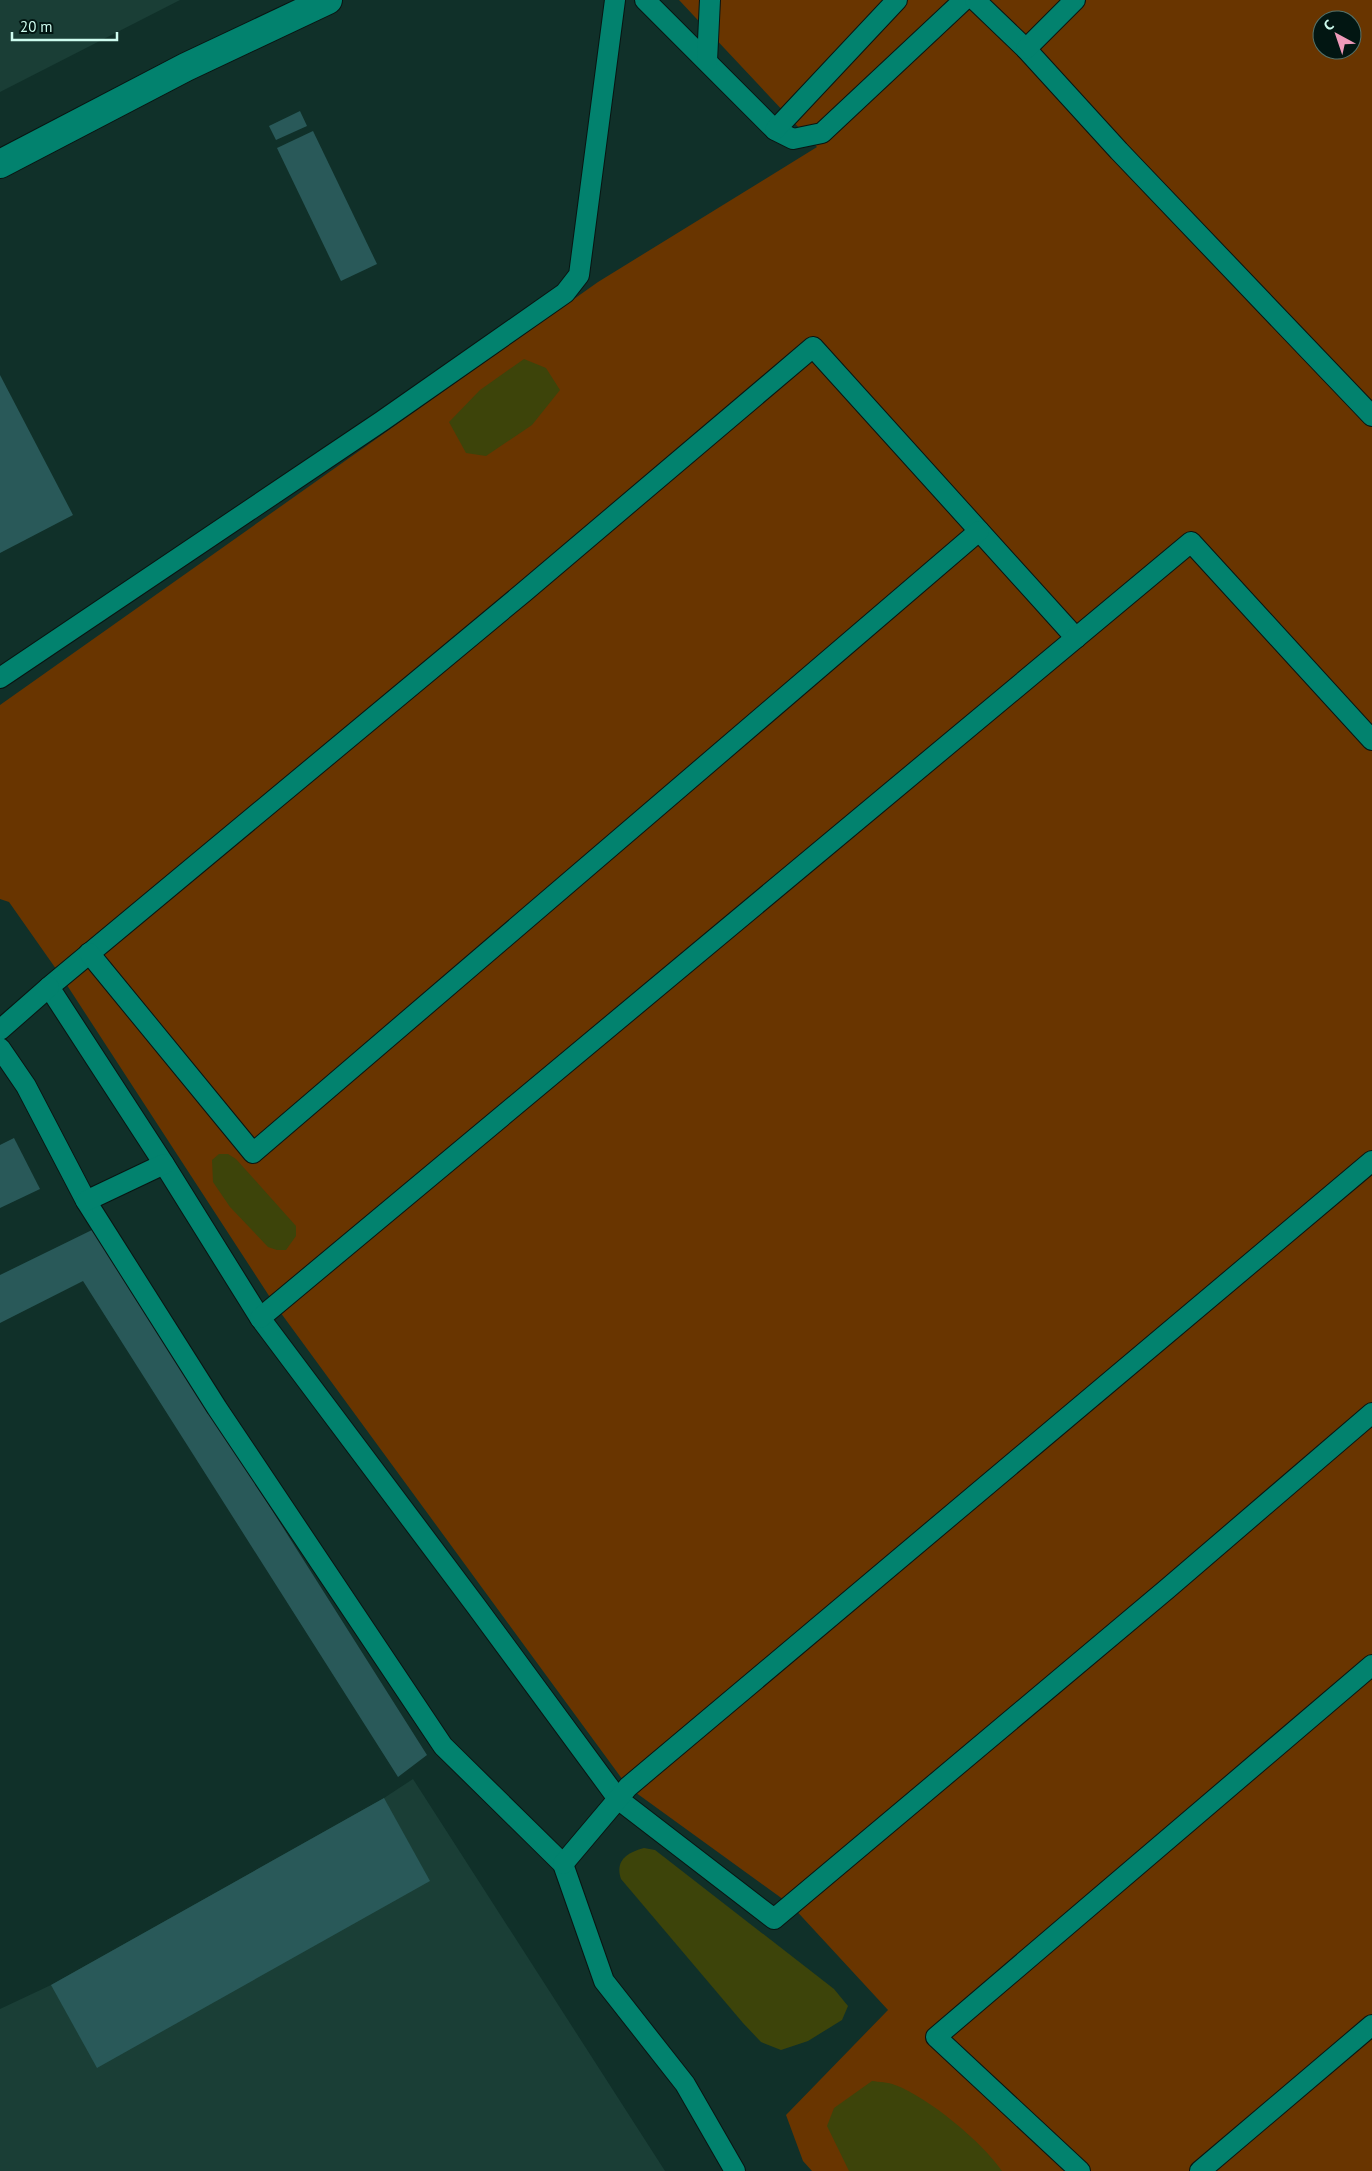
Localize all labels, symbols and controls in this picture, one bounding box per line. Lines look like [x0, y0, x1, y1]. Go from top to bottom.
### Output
scale bar [12, 10, 118, 42]
north arrow [1312, 10, 1362, 60]
text: С [1320, 16, 1338, 34]
text: 20 m [20, 17, 53, 36]

